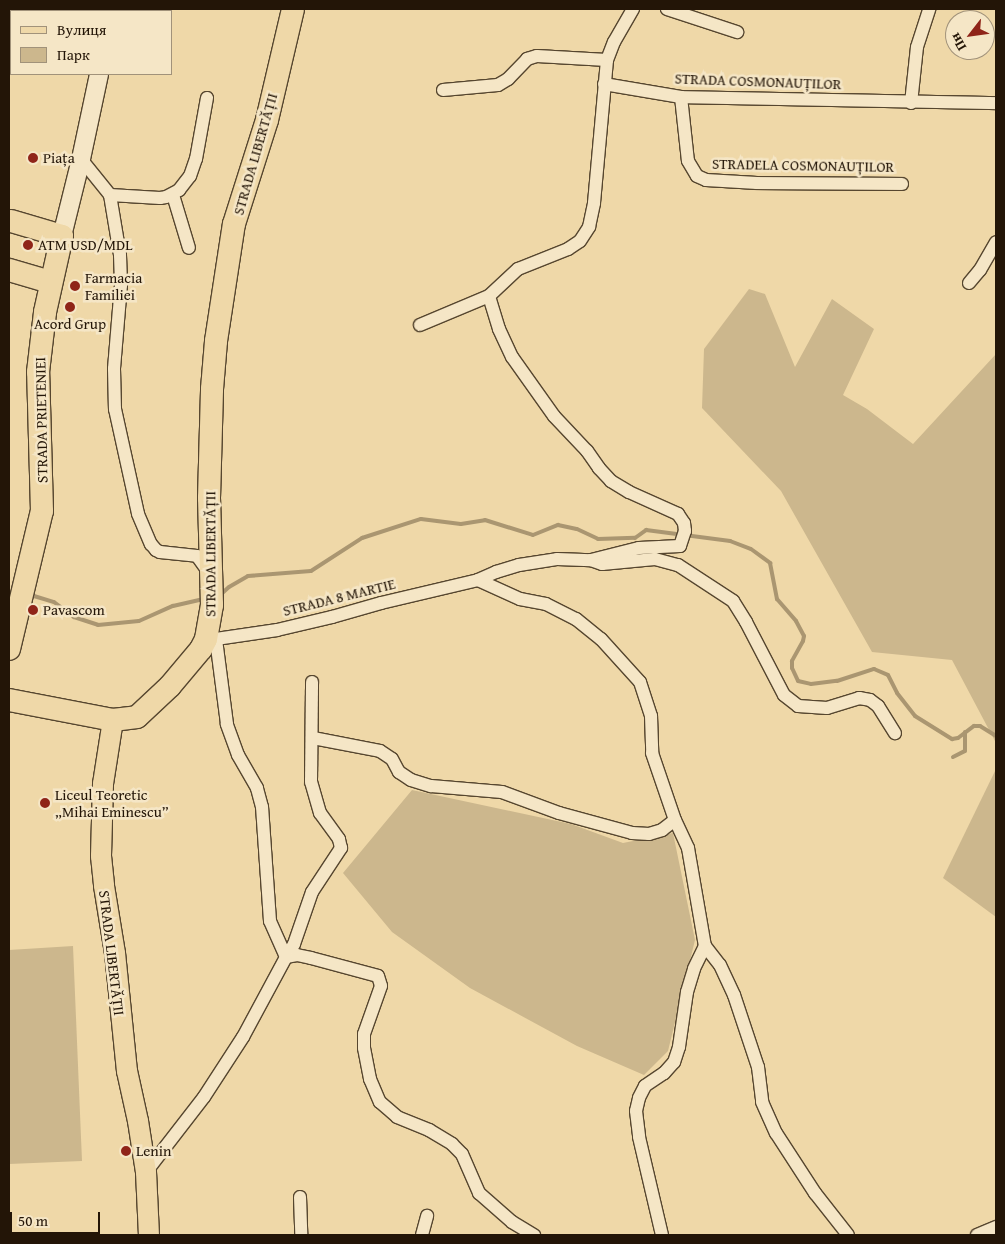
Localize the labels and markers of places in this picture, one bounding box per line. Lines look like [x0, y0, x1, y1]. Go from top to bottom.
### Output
place label: Piața [43, 149, 75, 167]
marker: Piața [27, 152, 39, 164]
place label: ATM USD/MDL [38, 236, 132, 254]
marker: ATM USD/MDL [22, 239, 34, 251]
place label: Farmacia Familiei [85, 268, 142, 303]
marker: Farmacia Familiei [69, 280, 81, 292]
marker: Acord Grup [64, 301, 76, 313]
place label: Acord Grup [34, 315, 106, 333]
place label: Pavascom [43, 601, 105, 619]
marker: Pavascom [27, 604, 39, 616]
place label: Liceul Teoretic „Mihai Eminescu” [55, 785, 169, 820]
marker: Liceul Teoretic „Mihai Eminescu” [39, 797, 51, 809]
place label: Lenin [136, 1142, 171, 1160]
marker: Lenin [120, 1145, 132, 1157]

